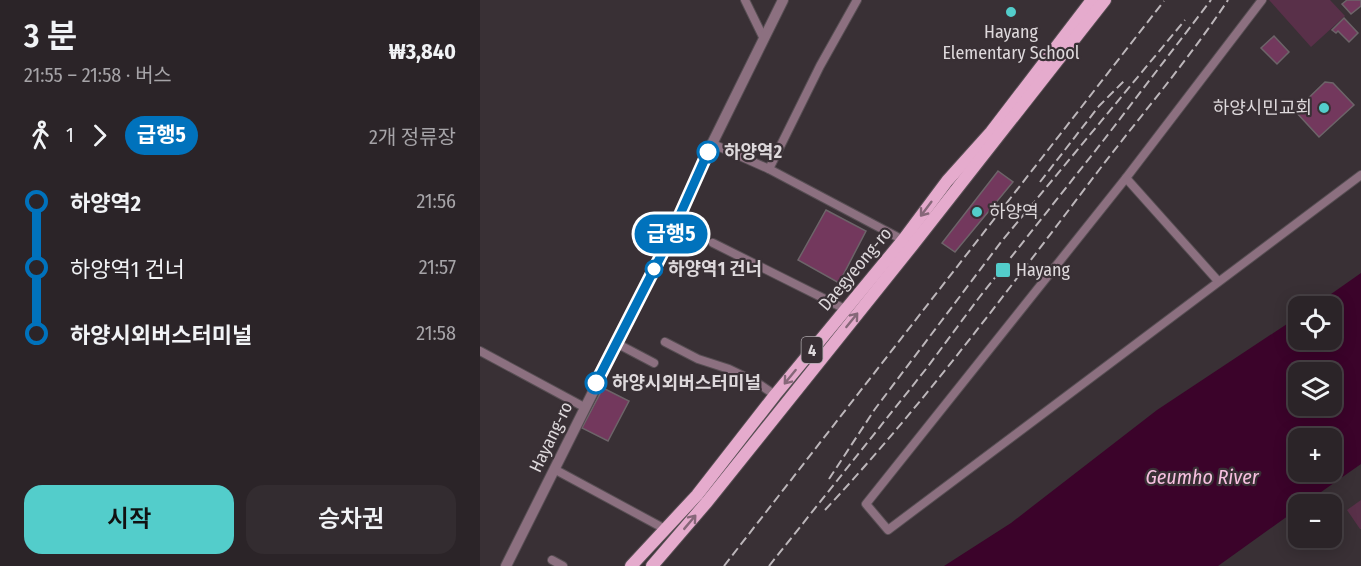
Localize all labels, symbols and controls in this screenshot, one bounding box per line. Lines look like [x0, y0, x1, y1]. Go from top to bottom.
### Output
marker: Hayang Elementary School [1004, 5, 1018, 19]
text: 3 분 [24, 16, 77, 56]
place label: Hayang Elementary School [942, 21, 1080, 64]
text: ₩3,840 [389, 38, 456, 65]
text: 21:55 – 21:58 · 버스 [24, 63, 172, 87]
place label: 하양시민교회 [1213, 97, 1312, 119]
marker: 하양시민교회 [1317, 101, 1331, 115]
icon: walk [24, 119, 57, 152]
icon: forward [83, 119, 116, 152]
text: 급행5 [137, 122, 186, 148]
text: 1 [66, 123, 74, 147]
text: 2개 정류장 [369, 125, 456, 149]
marker: 하양역2 [697, 141, 719, 163]
place label: 하양역2 [724, 141, 782, 163]
text: 21:56 [416, 189, 456, 213]
text: 하양역2 [70, 190, 141, 217]
one-way arrow [920, 201, 933, 217]
place label: 하양역 [989, 201, 1039, 223]
marker: 하양역 [970, 205, 984, 219]
line badge: 급행5 [636, 214, 705, 254]
text: 급행5 [647, 221, 695, 247]
street label: Daegyeong-ro [814, 223, 896, 315]
text: 21:57 [419, 255, 456, 279]
text: 하양역1 건너 [70, 256, 185, 283]
place label: 하양역1 건너 [668, 258, 762, 280]
place label: Hayang [1016, 259, 1071, 281]
marker: 하양역1 건너 [645, 260, 663, 278]
marker: Hayang [994, 261, 1012, 279]
map controls [1288, 296, 1342, 548]
button: locate [1288, 296, 1342, 350]
one-way arrow [845, 312, 858, 328]
text: 21:58 [416, 321, 456, 345]
text: 하양시외버스터미널 [70, 322, 252, 349]
road number: 4 [802, 337, 822, 363]
button: layers [1288, 362, 1342, 416]
one-way arrow [784, 369, 797, 385]
marker: 하양시외버스터미널 [585, 372, 607, 394]
place label: 하양시외버스터미널 [612, 372, 761, 394]
street label: Hayang-ro [525, 398, 577, 476]
button: + [1288, 428, 1342, 482]
water label: Geumho River [1145, 465, 1260, 489]
button: 시작 [24, 485, 234, 554]
button: 승차권 [246, 485, 456, 554]
button: − [1288, 494, 1342, 548]
one-way arrow [683, 515, 697, 530]

